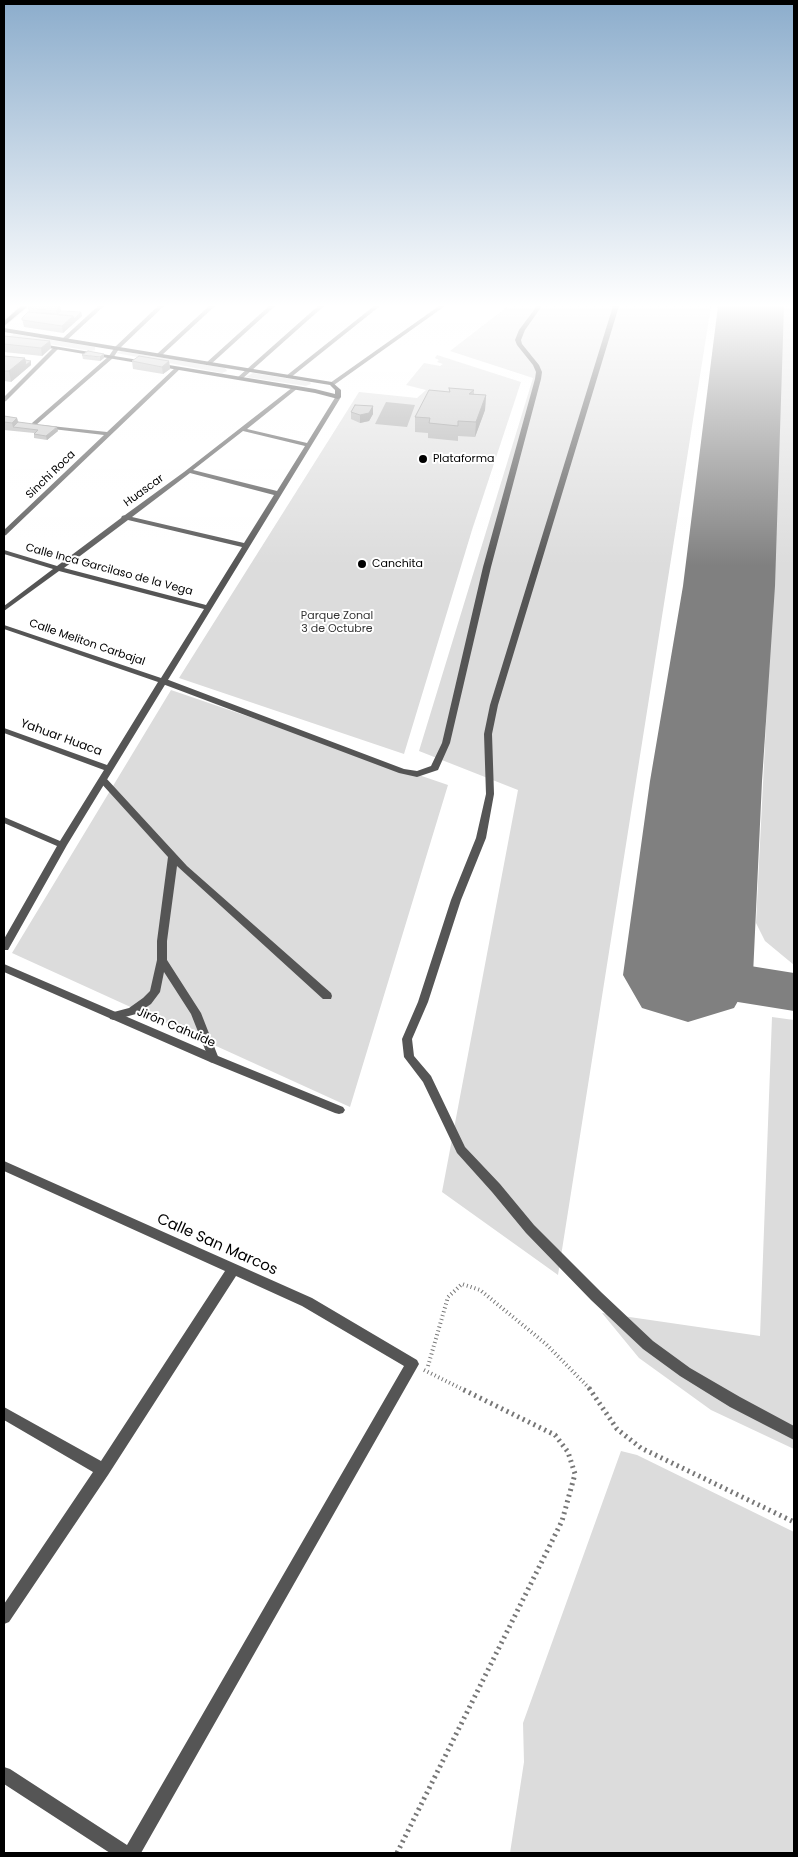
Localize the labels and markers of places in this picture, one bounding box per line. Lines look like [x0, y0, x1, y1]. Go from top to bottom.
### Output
place label: Plataforma [433, 452, 494, 466]
marker: Plataforma [417, 453, 429, 465]
place label: Canchita [372, 557, 423, 571]
marker: Canchita [356, 558, 368, 570]

